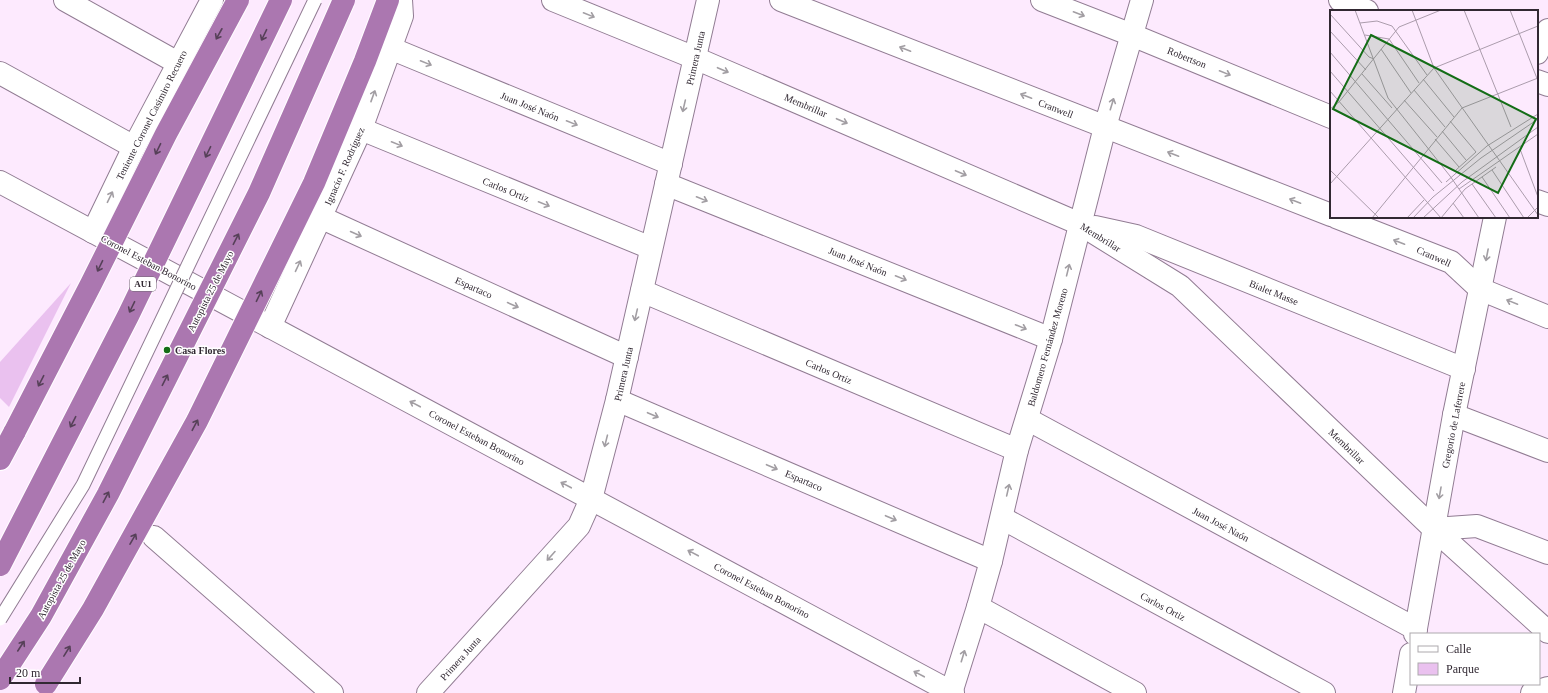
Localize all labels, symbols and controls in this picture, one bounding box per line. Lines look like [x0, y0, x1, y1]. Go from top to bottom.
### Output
inset map [1330, 10, 1538, 218]
one-way arrow [583, 11, 595, 19]
one-way arrow [1072, 11, 1084, 19]
one-way arrow [214, 28, 222, 40]
one-way arrow [260, 29, 267, 41]
street label: Primera Junta [684, 29, 707, 86]
one-way arrow [900, 44, 912, 52]
street label: Robertson [1166, 45, 1208, 70]
street label: Teniente Coronel Casimiro Recuero [114, 49, 189, 182]
one-way arrow [420, 60, 432, 67]
one-way arrow [716, 66, 728, 74]
one-way arrow [1219, 70, 1231, 77]
one-way arrow [370, 90, 377, 103]
street label: Juan José Naón [499, 90, 561, 123]
street label: Membrillar [783, 91, 830, 120]
one-way arrow [1021, 92, 1033, 100]
street label: Cranwell [1037, 97, 1075, 120]
one-way arrow [1108, 98, 1116, 110]
one-way arrow [679, 99, 687, 112]
one-way arrow [835, 118, 847, 125]
one-way arrow [566, 120, 578, 128]
street label: Ignacio F. Rodríguez [322, 125, 367, 207]
one-way arrow [391, 141, 403, 148]
one-way arrow [154, 143, 161, 155]
one-way arrow [203, 146, 211, 158]
one-way arrow [1168, 149, 1180, 157]
one-way arrow [955, 169, 967, 177]
street label: Carlos Ortiz [481, 175, 531, 204]
one-way arrow [107, 191, 114, 203]
one-way arrow [696, 195, 708, 203]
one-way arrow [1289, 197, 1301, 204]
one-way arrow [537, 201, 549, 208]
street label: Membrillar [1079, 221, 1124, 255]
one-way arrow [350, 230, 362, 238]
street label: Coronel Esteban Bonorino [99, 233, 198, 292]
one-way arrow [233, 233, 240, 245]
one-way arrow [1393, 237, 1405, 245]
street label: Cranwell [1415, 244, 1453, 269]
street label: Juan José Naón [827, 245, 889, 278]
one-way arrow [1483, 248, 1491, 261]
street label: Autopista 25 de Mayo [185, 249, 236, 333]
one-way arrow [96, 259, 104, 271]
one-way arrow [295, 260, 302, 272]
one-way arrow [1065, 264, 1073, 277]
street label: Espartaco [454, 274, 494, 301]
one-way arrow [894, 275, 906, 283]
road number: AU1 [130, 277, 156, 291]
street label: Bialet Masse [1248, 278, 1300, 308]
street label: Baldomero Fernández Moreno [1025, 287, 1070, 408]
one-way arrow [256, 290, 263, 302]
one-way arrow [1506, 298, 1518, 305]
one-way arrow [128, 300, 135, 312]
one-way arrow [506, 302, 518, 309]
one-way arrow [632, 308, 640, 321]
one-way arrow [1015, 323, 1027, 331]
marker: Casa Flores [162, 345, 172, 355]
place label: Casa Flores [175, 345, 225, 356]
street label: Primera Junta [612, 345, 635, 402]
street label: Carlos Ortiz [804, 357, 854, 386]
one-way arrow [37, 375, 44, 387]
one-way arrow [162, 375, 169, 387]
street label: Gregorio de Laferrere [1440, 380, 1467, 469]
one-way arrow [409, 400, 421, 407]
street label: Coronel Esteban Bonorino [427, 408, 526, 467]
one-way arrow [646, 412, 658, 420]
one-way arrow [69, 416, 76, 428]
one-way arrow [192, 419, 199, 431]
street label: Membrillar [1326, 427, 1367, 467]
one-way arrow [602, 435, 609, 448]
one-way arrow [766, 463, 778, 471]
street label: Espartaco [784, 468, 824, 493]
one-way arrow [561, 481, 573, 488]
one-way arrow [1004, 484, 1012, 497]
one-way arrow [1436, 486, 1444, 499]
one-way arrow [103, 491, 111, 503]
street label: Juan José Naón [1191, 505, 1251, 544]
one-way arrow [885, 515, 897, 522]
one-way arrow [129, 533, 137, 545]
street label: Autopista 25 de Mayo [35, 538, 88, 621]
one-way arrow [687, 549, 699, 556]
one-way arrow [547, 551, 556, 561]
street label: Coronel Esteban Bonorino [712, 561, 811, 620]
street label: Carlos Ortiz [1138, 590, 1188, 623]
legend [1410, 633, 1540, 685]
street label: Primera Junta [438, 634, 483, 683]
one-way arrow [18, 640, 26, 652]
text: Calle [1446, 642, 1471, 656]
one-way arrow [63, 645, 71, 657]
one-way arrow [960, 650, 967, 663]
scale bar [10, 659, 80, 685]
text: Parque [1446, 662, 1479, 676]
text: 20 m [16, 666, 41, 680]
one-way arrow [913, 670, 925, 678]

